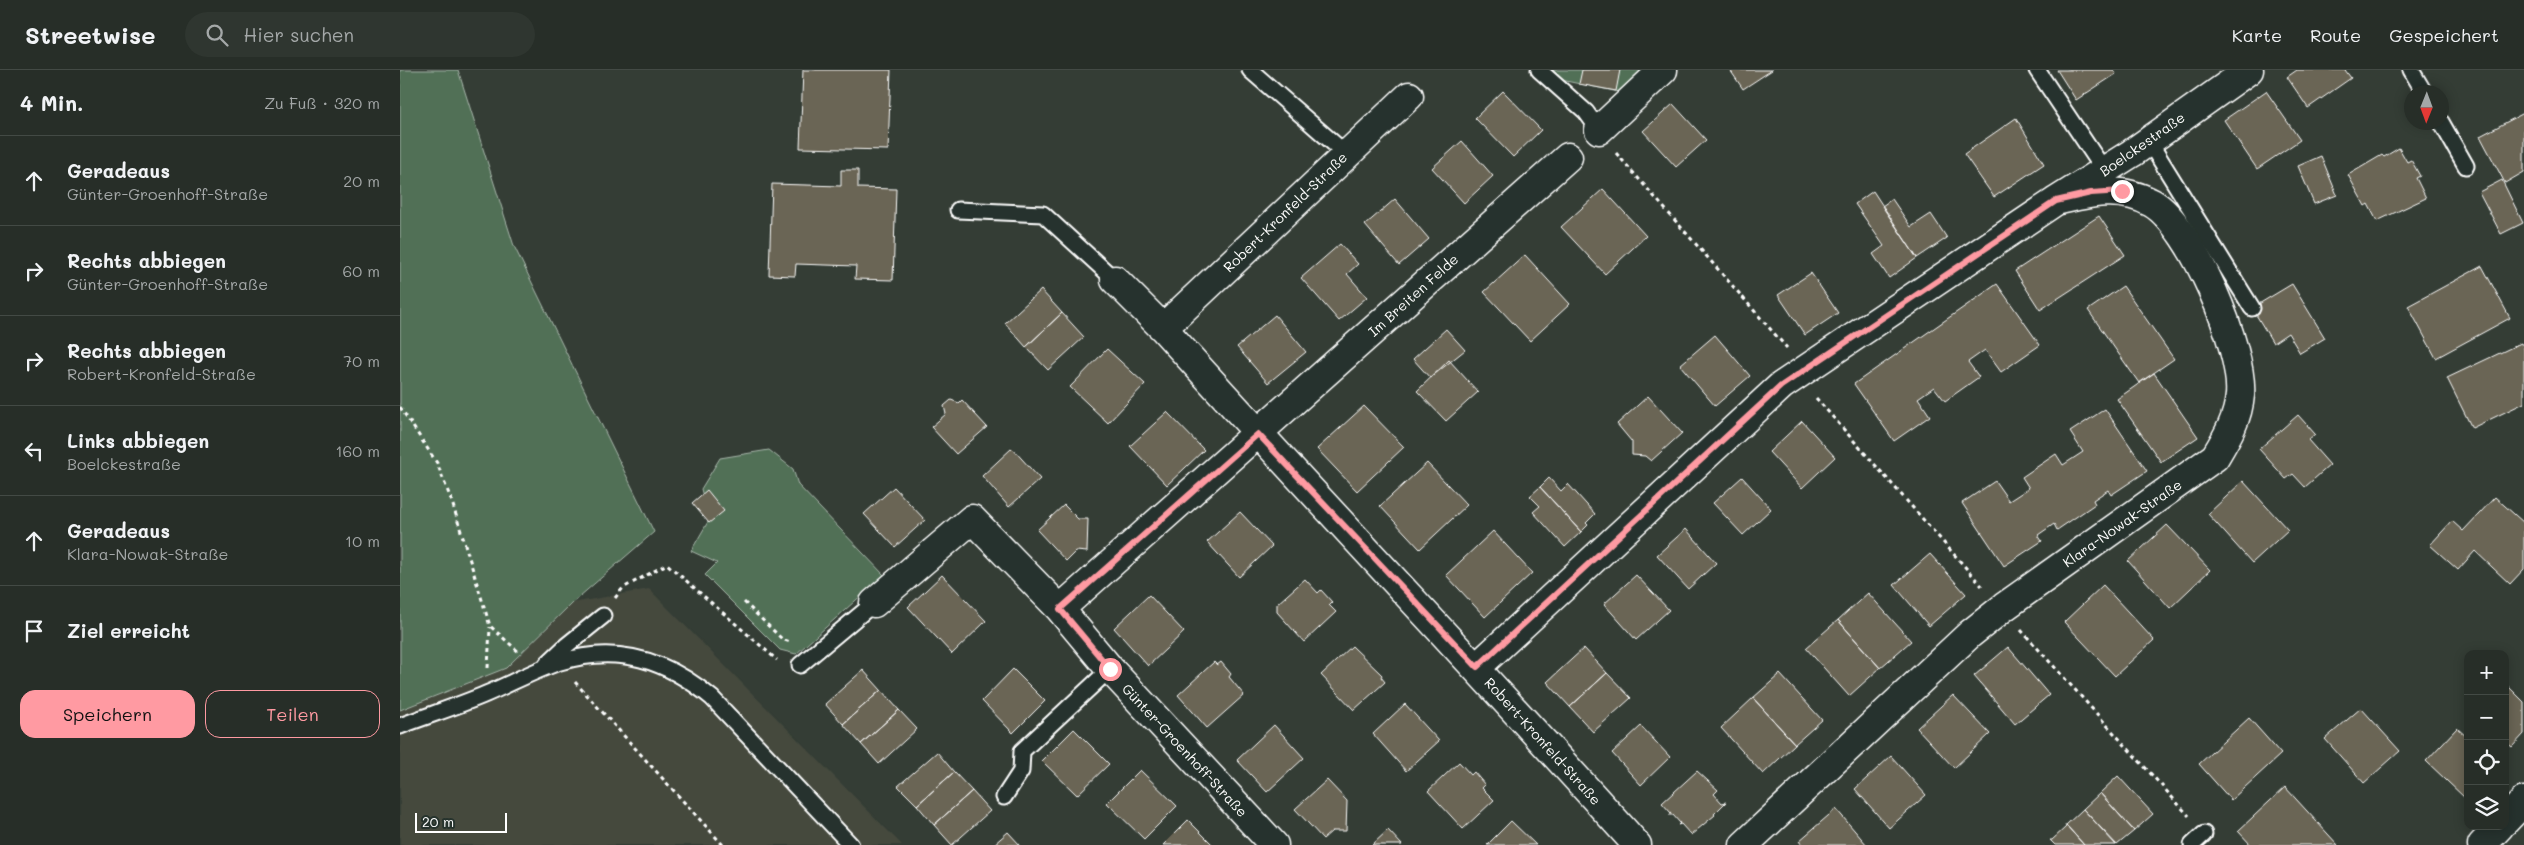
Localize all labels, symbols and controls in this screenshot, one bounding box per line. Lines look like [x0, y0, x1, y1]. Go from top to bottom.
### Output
search box [185, 12, 535, 57]
text: Streetwise [25, 19, 155, 50]
icon: search [203, 21, 231, 49]
text: Hier suchen [243, 22, 354, 47]
text: Karte [2232, 23, 2282, 47]
text: Route [2310, 23, 2361, 47]
text: Gespeichert [2389, 23, 2499, 47]
north arrow [2404, 85, 2449, 130]
text: 4 Min. [20, 89, 83, 116]
text: Zu Fuß · 320 m [264, 92, 380, 113]
street label: Boelckestraße [2096, 108, 2188, 180]
street label: Robert-Kronfeld-Straße [1219, 148, 1351, 276]
text: Geradeaus [67, 158, 170, 183]
icon: ahead [20, 167, 48, 195]
text: 20 m [343, 170, 380, 191]
route end [2111, 180, 2134, 203]
text: Günter-Groenhoff-Straße [67, 183, 268, 204]
text: Rechts abbiegen [67, 248, 226, 273]
street label: Im Breiten Felde [1364, 249, 1462, 341]
icon: right [20, 257, 48, 285]
text: 60 m [343, 260, 380, 281]
text: Günter-Groenhoff-Straße [67, 273, 268, 294]
text: Rechts abbiegen [67, 338, 226, 363]
icon: right [20, 347, 48, 375]
text: 70 m [343, 350, 380, 371]
text: Robert-Kronfeld-Straße [67, 363, 256, 384]
text: Links abbiegen [67, 428, 209, 453]
icon: left [20, 437, 48, 465]
text: 160 m [335, 440, 380, 461]
text: Boelckestraße [67, 453, 181, 474]
street label: Klara-Nowak-Straße [2059, 475, 2185, 571]
text: Geradeaus [67, 518, 170, 543]
icon: ahead [20, 527, 48, 555]
text: 10 m [345, 530, 380, 551]
text: Klara-Nowak-Straße [67, 543, 228, 564]
icon: arrive [20, 617, 48, 645]
text: Ziel erreicht [67, 618, 190, 643]
map controls [2464, 650, 2509, 830]
button: + [2464, 650, 2509, 695]
route start [1099, 658, 1122, 681]
street label: Robert-Kronfeld-Straße [1481, 673, 1605, 809]
street label: Günter-Groenhoff-Straße [1118, 679, 1252, 821]
button: Speichern [20, 690, 195, 738]
button: Teilen [205, 690, 380, 738]
button: − [2464, 695, 2509, 740]
button: locate [2464, 740, 2509, 785]
button: layers [2464, 785, 2509, 830]
scale bar [415, 810, 508, 833]
text: 20 m [422, 812, 454, 831]

